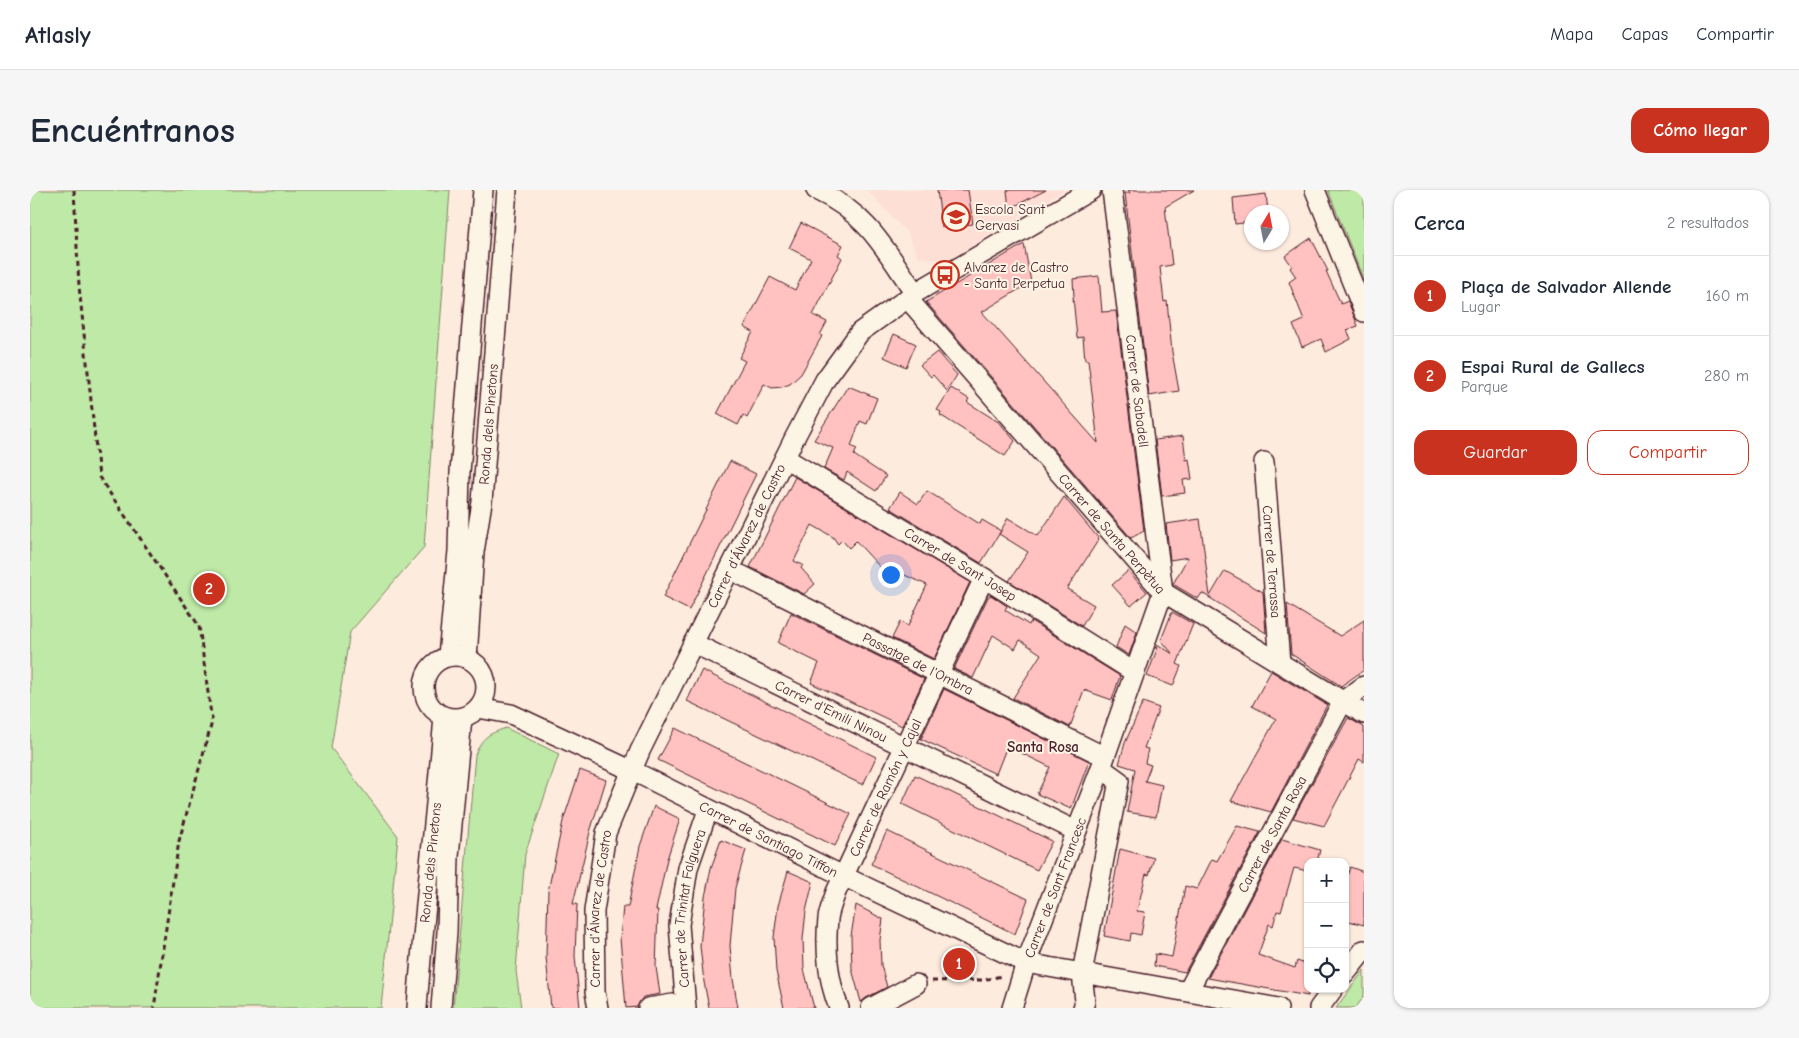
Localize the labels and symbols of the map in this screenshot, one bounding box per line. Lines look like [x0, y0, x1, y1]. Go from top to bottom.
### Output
place label: Escola Sant Gervasi [975, 201, 1046, 234]
school or university icon: Escola Sant Gervasi [941, 202, 971, 232]
north arrow [1244, 205, 1289, 250]
place label: Alvarez de Castro - Santa Perpetua [964, 259, 1069, 292]
bus stop icon: Alvarez de Castro - Santa Perpetua [930, 260, 960, 290]
street label: Carrer de Sabadell [1122, 334, 1152, 448]
street label: Ronda dels Pinetons [475, 363, 502, 485]
street label: Carrer d'Álvarez de Castro [703, 461, 789, 611]
street label: Carrer de Santa Perpètua [1055, 470, 1169, 597]
street label: Carrer de Terrassa [1259, 505, 1285, 619]
street label: Carrer de Sant Josep [901, 523, 1020, 605]
your location [878, 562, 904, 588]
pin: 2 [193, 570, 225, 608]
street label: Passatge de l'Ombra [860, 629, 976, 698]
street label: Carrer d'Emili Ninou [772, 676, 890, 746]
street label: Carrer de Ramón y Cajal [845, 716, 925, 859]
district label: Santa Rosa [1007, 738, 1079, 756]
street label: Carrer de Santa Rosa [1234, 773, 1310, 895]
street label: Carrer de Santiago Tiffon [697, 797, 841, 881]
street label: Ronda dels Pinetons [416, 801, 445, 924]
street label: Carrer de Sant Francesc [1020, 815, 1090, 960]
street label: Carrer de Trinitat Falguera [671, 827, 709, 988]
street label: Carrer d'Álvarez de Castro [585, 829, 615, 988]
pin: 1 [943, 945, 975, 983]

